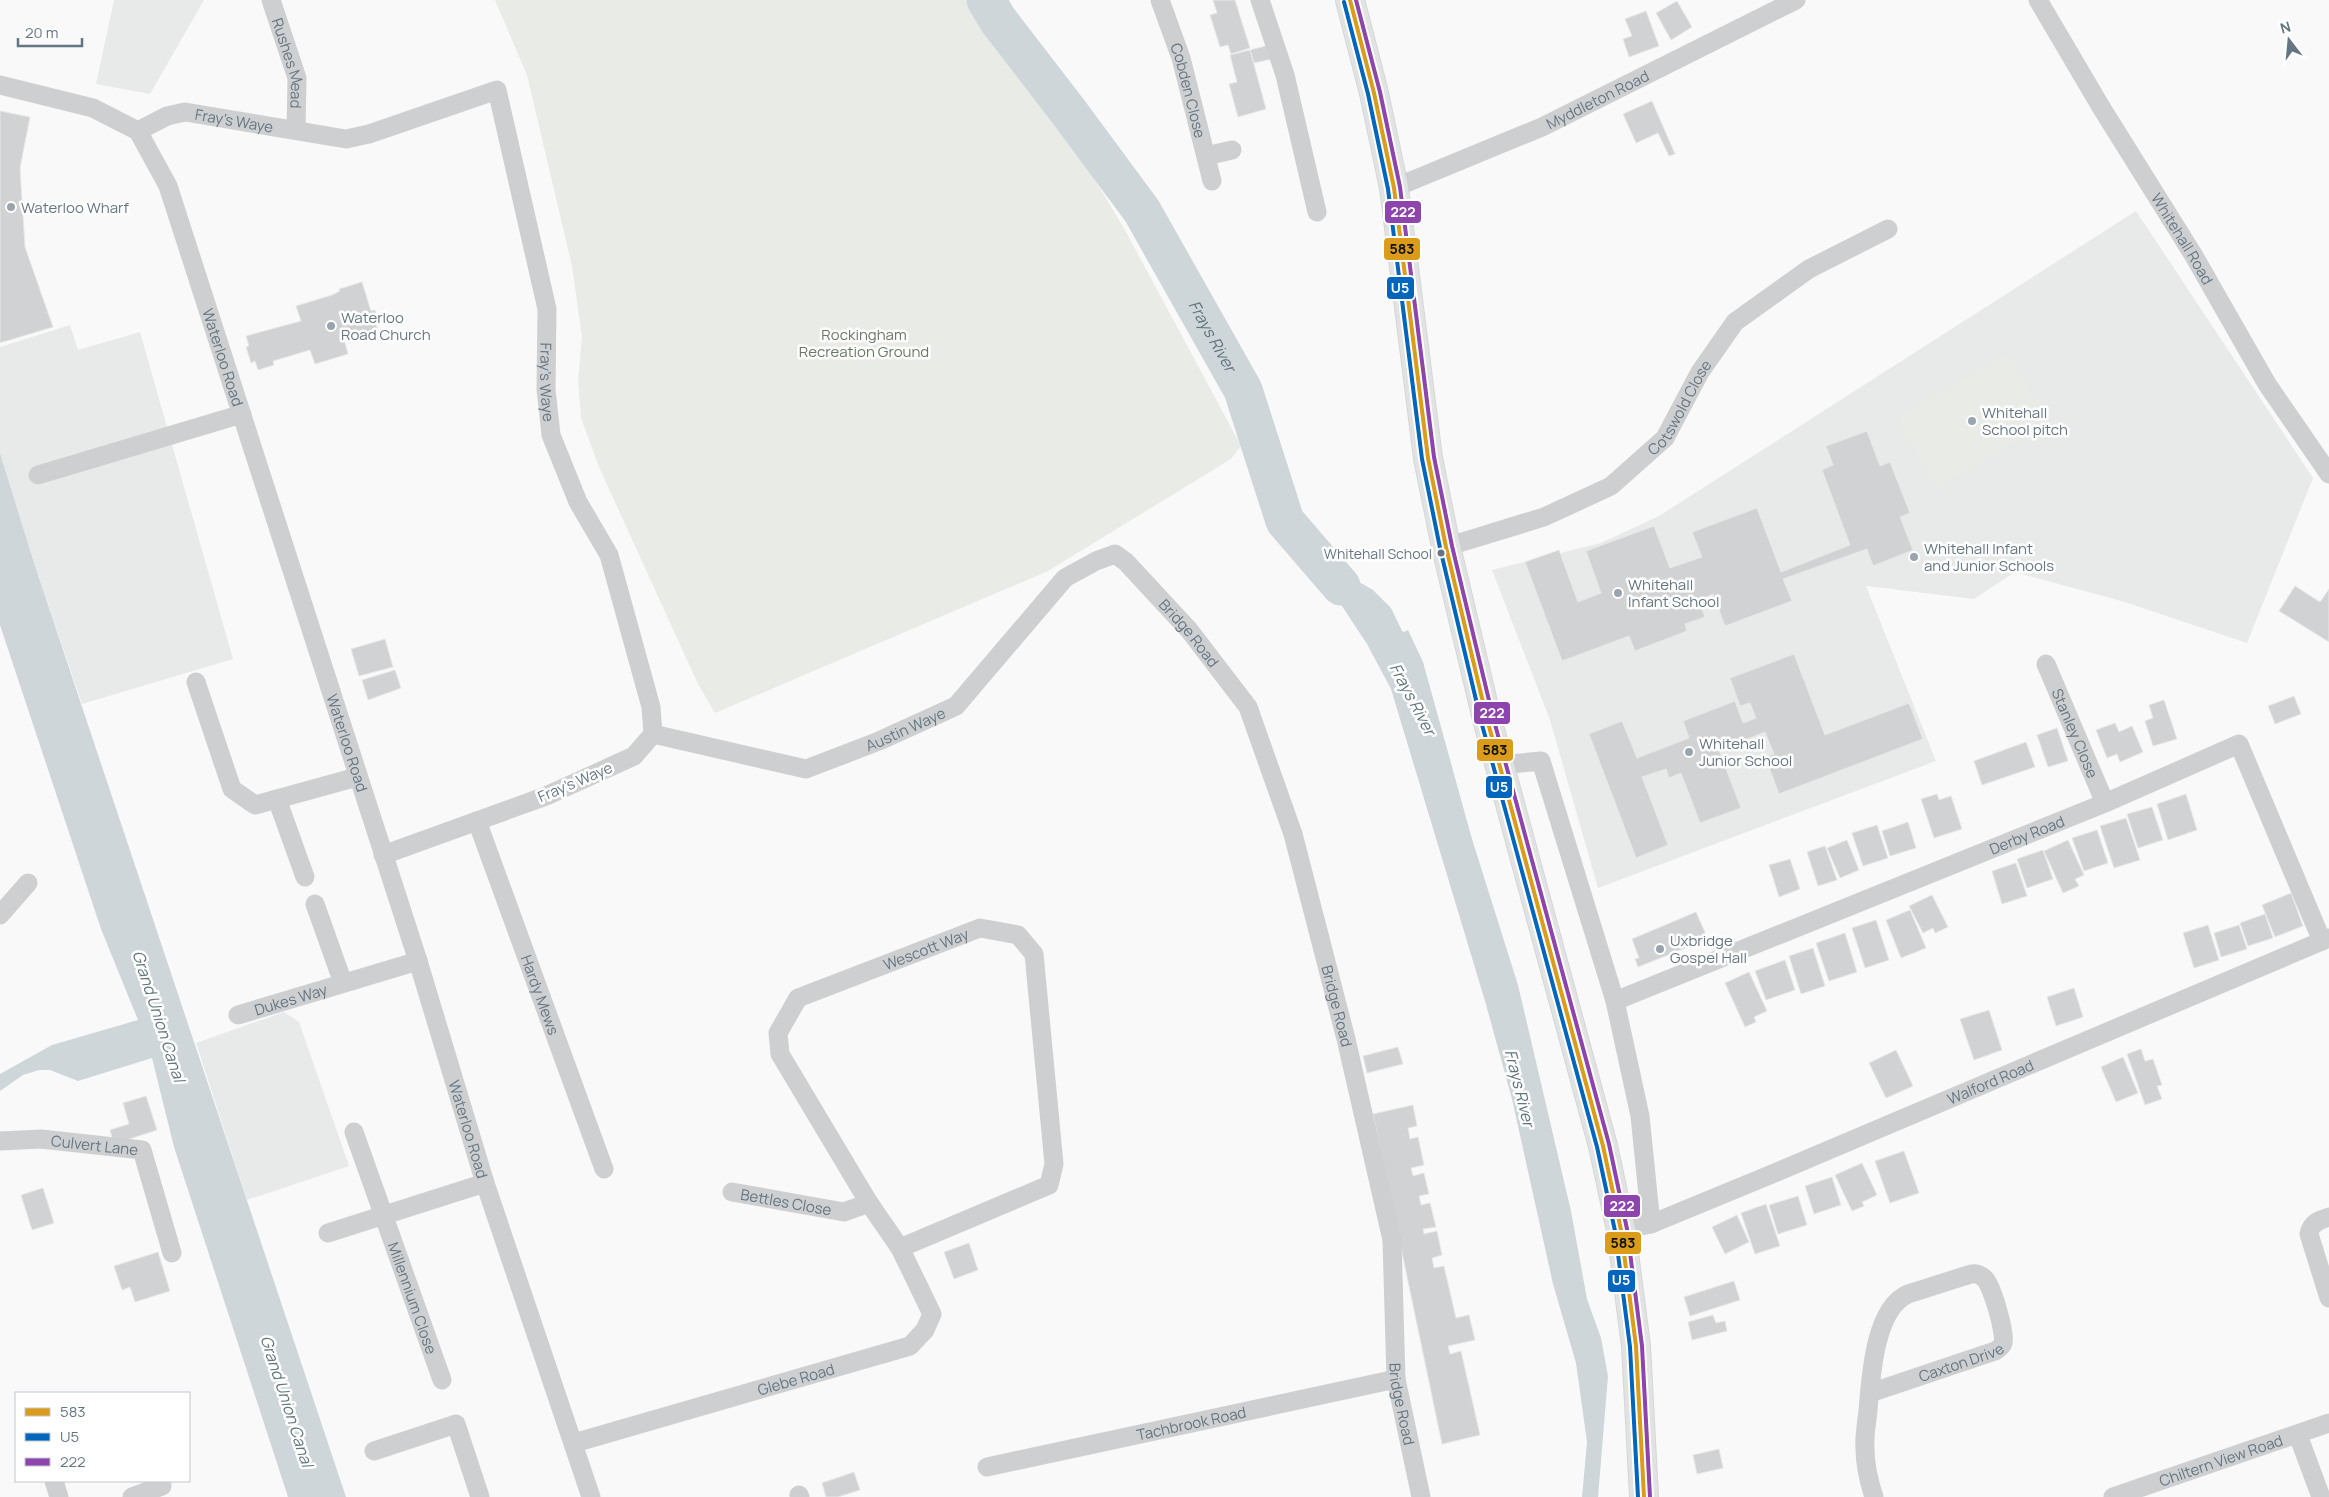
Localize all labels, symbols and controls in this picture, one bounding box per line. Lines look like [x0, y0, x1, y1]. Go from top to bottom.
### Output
scale bar [18, 15, 81, 47]
street label: Rushes Mead [267, 15, 308, 109]
north arrow [2264, 15, 2314, 65]
text: N [2278, 17, 2293, 38]
text: 20 m [25, 22, 58, 43]
street label: Cobden Close [1166, 40, 1211, 140]
street label: Myddleton Road [1542, 65, 1652, 134]
street label: Fray's Waye [193, 103, 275, 137]
street label: Whitehall Road [2147, 189, 2219, 288]
place label: Waterloo Wharf [21, 197, 130, 218]
line badge: 222 [1384, 200, 1422, 224]
marker: Waterloo Wharf [5, 201, 17, 213]
text: 222 [1390, 202, 1416, 221]
line badge: 583 [1383, 237, 1421, 261]
text: 583 [1390, 239, 1414, 258]
line badge: U5 [1386, 276, 1415, 300]
text: U5 [1391, 278, 1409, 297]
water label: Frays River [1184, 296, 1243, 378]
street label: Waterloo Road [198, 306, 249, 409]
place label: Waterloo Road Church [341, 307, 431, 345]
marker: Waterloo Road Church [325, 320, 337, 332]
park label: Rockingham Recreation Ground [799, 324, 929, 362]
street label: Fray's Waye [535, 342, 560, 423]
street label: Cotswold Close [1642, 355, 1716, 460]
place label: Whitehall School pitch [1982, 402, 2068, 440]
marker: Whitehall School pitch [1966, 415, 1978, 427]
place label: Whitehall Infant and Junior Schools [1924, 538, 2054, 576]
place label: Whitehall School [1324, 544, 1432, 563]
marker: Whitehall School [1436, 548, 1446, 558]
marker: Whitehall Infant and Junior Schools [1908, 551, 1920, 563]
place label: Whitehall Infant School [1628, 574, 1719, 612]
marker: Whitehall Infant School [1612, 587, 1624, 599]
street label: Bridge Road [1155, 594, 1224, 671]
water label: Frays River [1385, 659, 1442, 741]
street label: Stanley Close [2047, 685, 2104, 781]
street label: Waterloo Road [322, 691, 373, 794]
line badge: 222 [1473, 701, 1511, 725]
street label: Austin Waye [862, 702, 949, 756]
text: 222 [1479, 703, 1505, 722]
place label: Whitehall Junior School [1699, 733, 1792, 771]
line badge: 583 [1476, 738, 1514, 762]
text: 583 [1483, 740, 1507, 759]
marker: Whitehall Junior School [1683, 746, 1695, 758]
street label: Fray's Waye [535, 757, 616, 807]
line badge: U5 [1485, 775, 1513, 799]
text: U5 [1490, 777, 1508, 796]
street label: Derby Road [1986, 810, 2067, 859]
street label: Wescott Way [880, 923, 972, 975]
place label: Uxbridge Gospel Hall [1670, 930, 1747, 968]
marker: Uxbridge Gospel Hall [1654, 943, 1666, 955]
water label: Grand Union Canal [127, 948, 191, 1087]
street label: Hardy Mews [516, 952, 565, 1038]
street label: Bridge Road [1317, 963, 1358, 1049]
street label: Dukes Way [252, 978, 330, 1020]
water label: Frays River [1500, 1047, 1541, 1131]
street label: Walford Road [1944, 1054, 2037, 1109]
street label: Waterloo Road [444, 1078, 493, 1181]
street label: Culvert Lane [50, 1130, 139, 1160]
street label: Bettles Close [739, 1183, 833, 1220]
line badge: 222 [1603, 1194, 1641, 1218]
text: 222 [1609, 1196, 1635, 1215]
line badge: 583 [1604, 1231, 1642, 1255]
text: 583 [1611, 1233, 1635, 1252]
street label: Millennium Close [383, 1239, 442, 1357]
line badge: U5 [1607, 1269, 1636, 1293]
text: U5 [1612, 1270, 1630, 1289]
water label: Grand Union Canal [255, 1333, 319, 1472]
street label: Caxton Drive [1916, 1338, 2008, 1386]
street label: Glebe Road [755, 1358, 837, 1400]
street label: Bridge Road [1385, 1363, 1420, 1447]
legend [15, 1392, 190, 1482]
text: 583 [60, 1401, 86, 1422]
street label: Tachbrook Road [1135, 1401, 1248, 1445]
text: U5 [60, 1426, 79, 1447]
street label: Chiltern View Road [2156, 1429, 2285, 1491]
text: 222 [60, 1451, 86, 1472]

